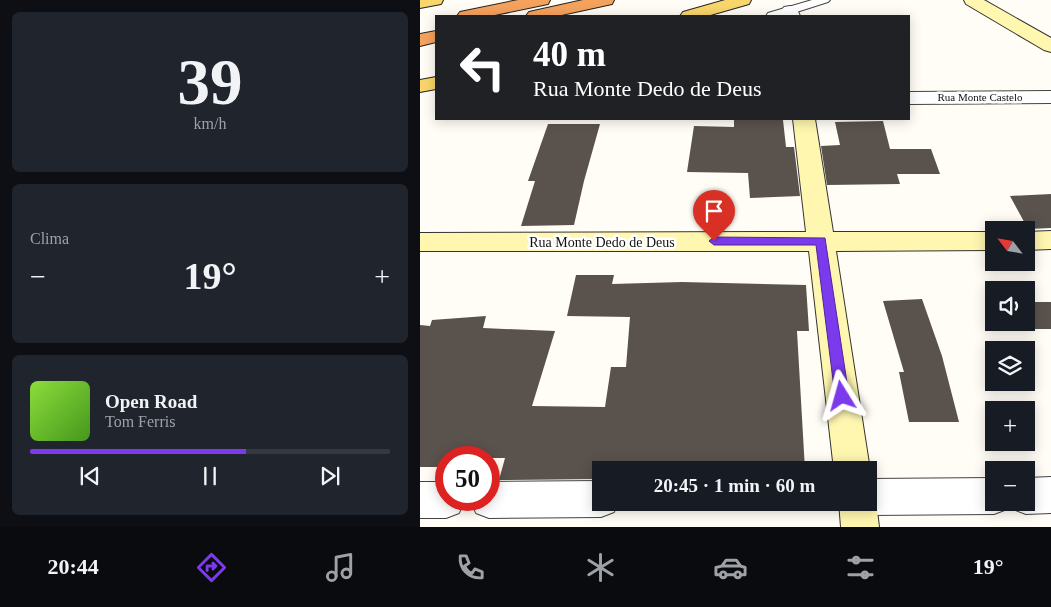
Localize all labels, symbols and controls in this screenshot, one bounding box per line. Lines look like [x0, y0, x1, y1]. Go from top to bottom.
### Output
icon: left [450, 35, 515, 100]
text: 40 m [533, 35, 606, 74]
text: 39 [178, 46, 243, 118]
text: Rua Monte Dedo de Deus [533, 76, 762, 101]
street label: Rua Monte Castelo [938, 91, 1023, 103]
text: km/h [194, 115, 226, 132]
pin [693, 190, 735, 241]
icon: arrive [700, 197, 728, 225]
north arrow [985, 221, 1035, 271]
map controls [985, 221, 1035, 511]
text: Clima [30, 230, 69, 247]
street label: Rua Monte Dedo de Deus [529, 235, 675, 250]
text: 19° [183, 255, 237, 297]
text: − [30, 261, 46, 292]
text: + [374, 261, 390, 292]
button: sound [985, 281, 1035, 331]
button: layers [985, 341, 1035, 391]
position arrow [815, 369, 867, 421]
text: Open Road [105, 391, 197, 412]
button: + [985, 401, 1035, 451]
text: Tom Ferris [105, 413, 175, 430]
speed limit sign: 50 [435, 446, 500, 511]
button: − [985, 461, 1035, 511]
icon: previous [76, 462, 104, 490]
icon: pause [196, 462, 224, 490]
icon: next [316, 462, 344, 490]
text: 20:45 · 1 min · 60 m [654, 475, 815, 496]
icon: directions [194, 550, 229, 585]
icon: music [323, 550, 358, 585]
icon: phone [453, 550, 488, 585]
icon: climate [583, 550, 618, 585]
icon: car [713, 550, 748, 585]
icon: filters [843, 550, 878, 585]
text: 20:44 [47, 554, 99, 579]
text: 19° [973, 554, 1003, 579]

